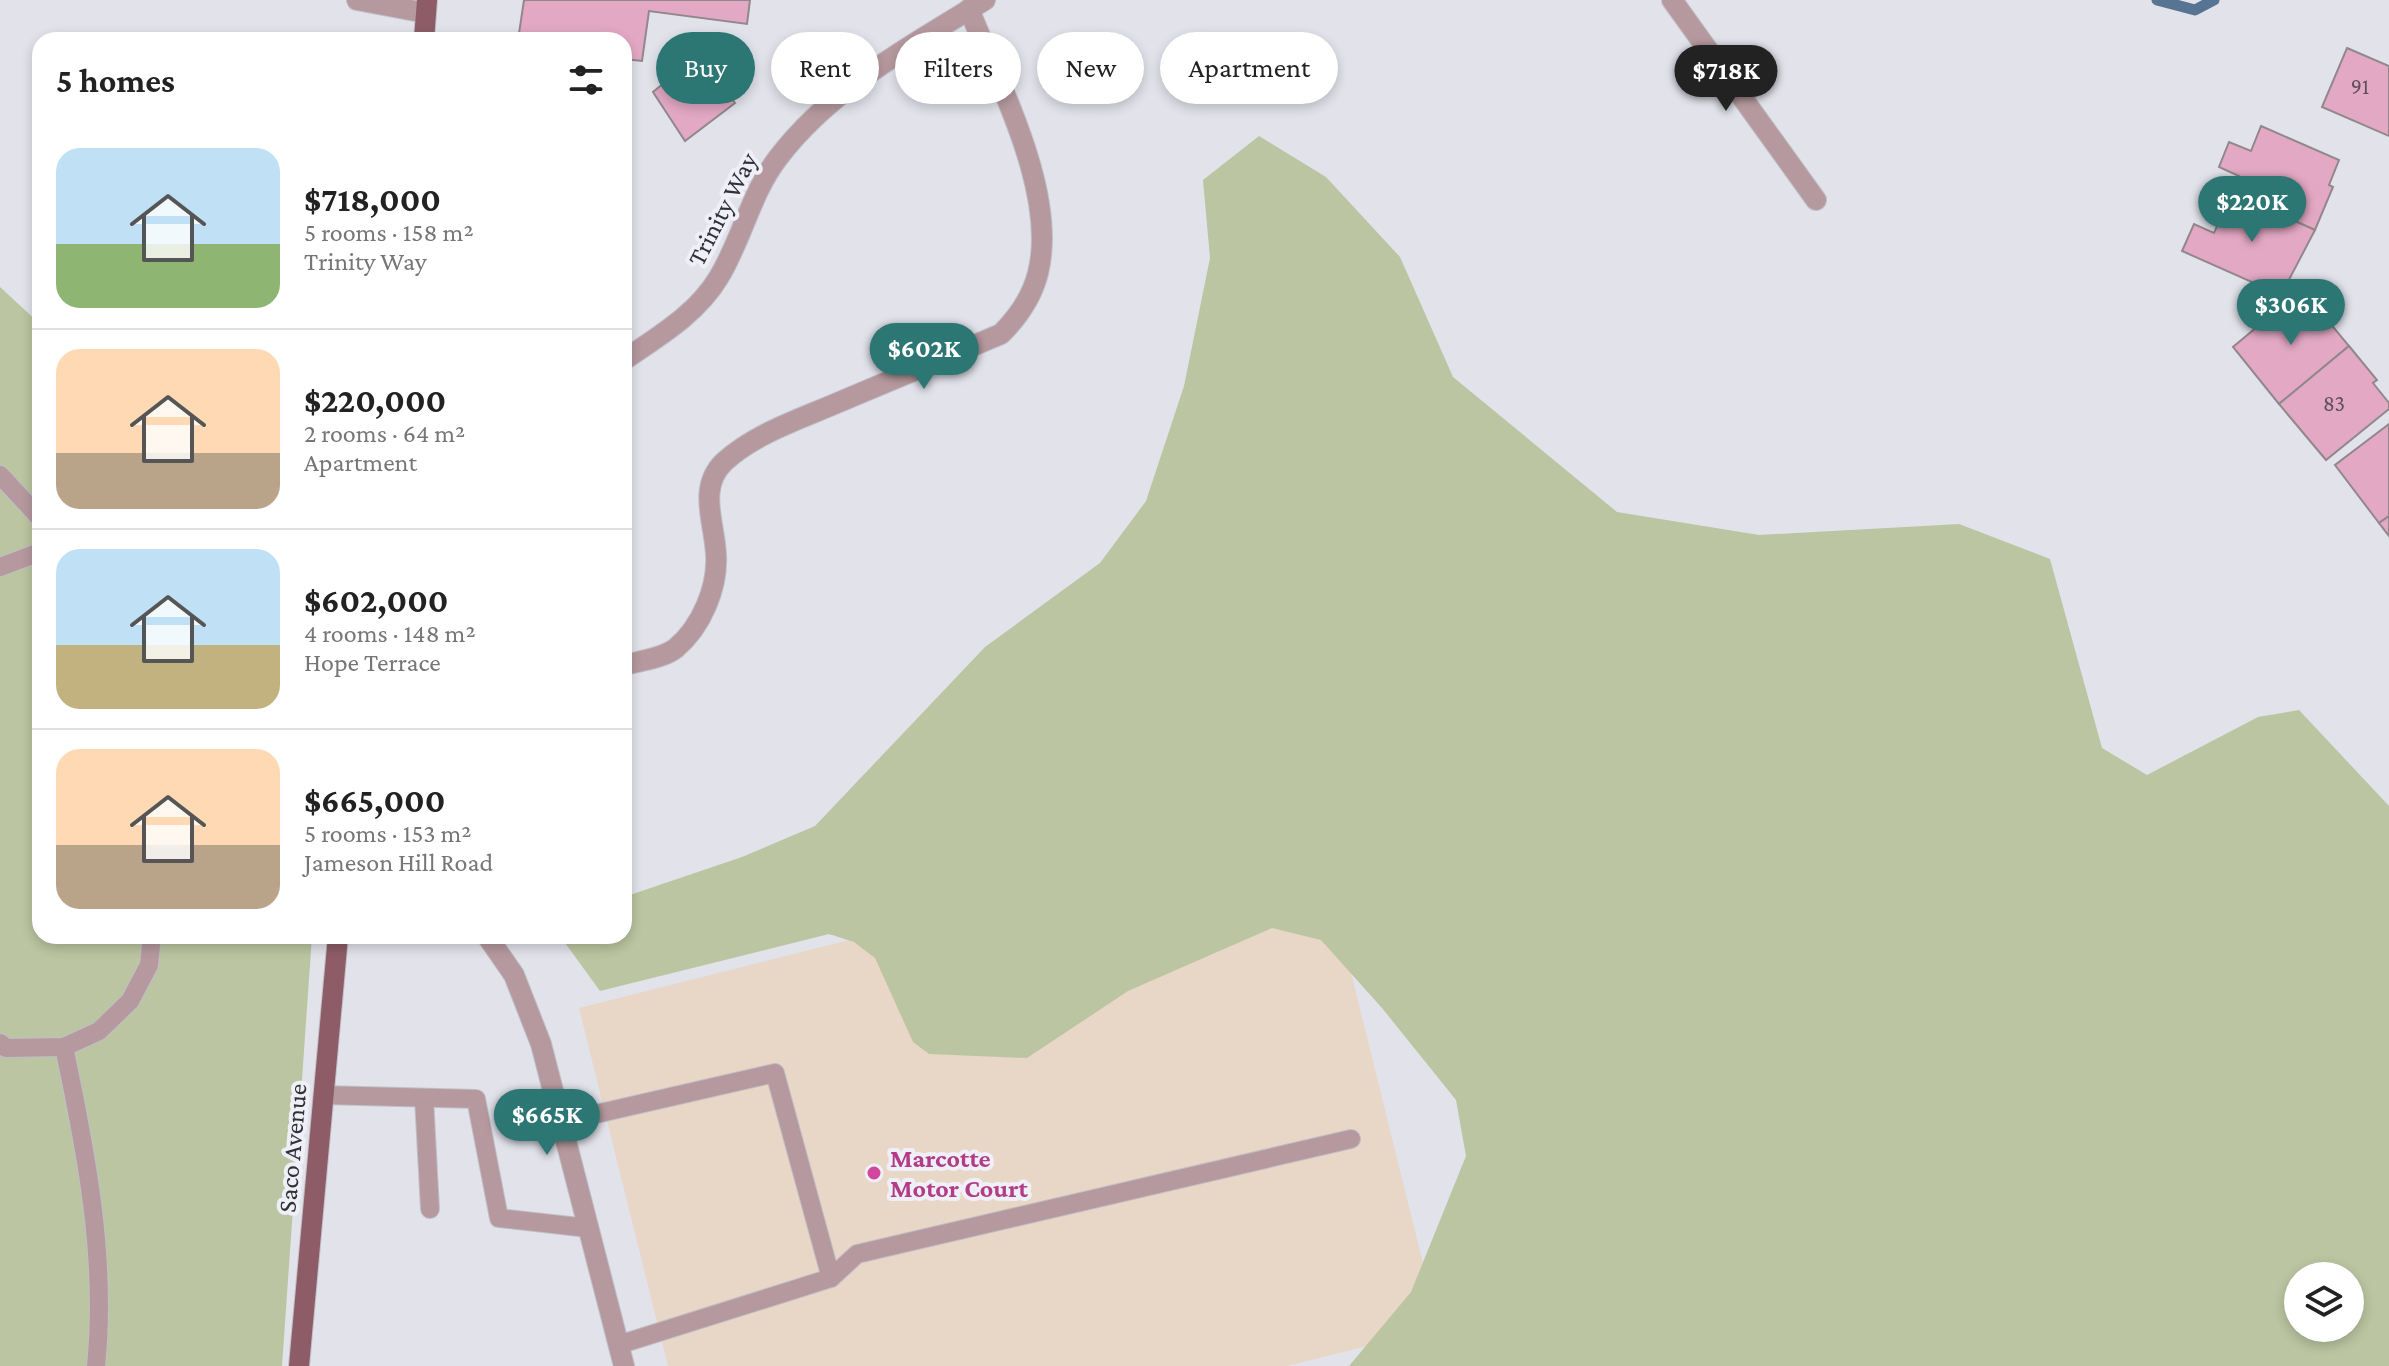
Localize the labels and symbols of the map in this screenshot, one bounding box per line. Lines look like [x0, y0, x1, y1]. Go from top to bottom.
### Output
pin: $718K [1670, 45, 1782, 113]
house number: 91 [2351, 74, 2369, 99]
street label: Trinity Way [682, 147, 764, 271]
pin: $220K [2196, 176, 2308, 244]
pin: $306K [2235, 279, 2347, 347]
pin: $602K [868, 323, 980, 391]
house number: 83 [2323, 391, 2345, 416]
street label: Saco Avenue [272, 1082, 313, 1214]
pin: $665K [491, 1089, 603, 1157]
place label: Marcotte Motor Court [890, 1144, 1029, 1203]
marker: Marcotte Motor Court [865, 1164, 883, 1182]

